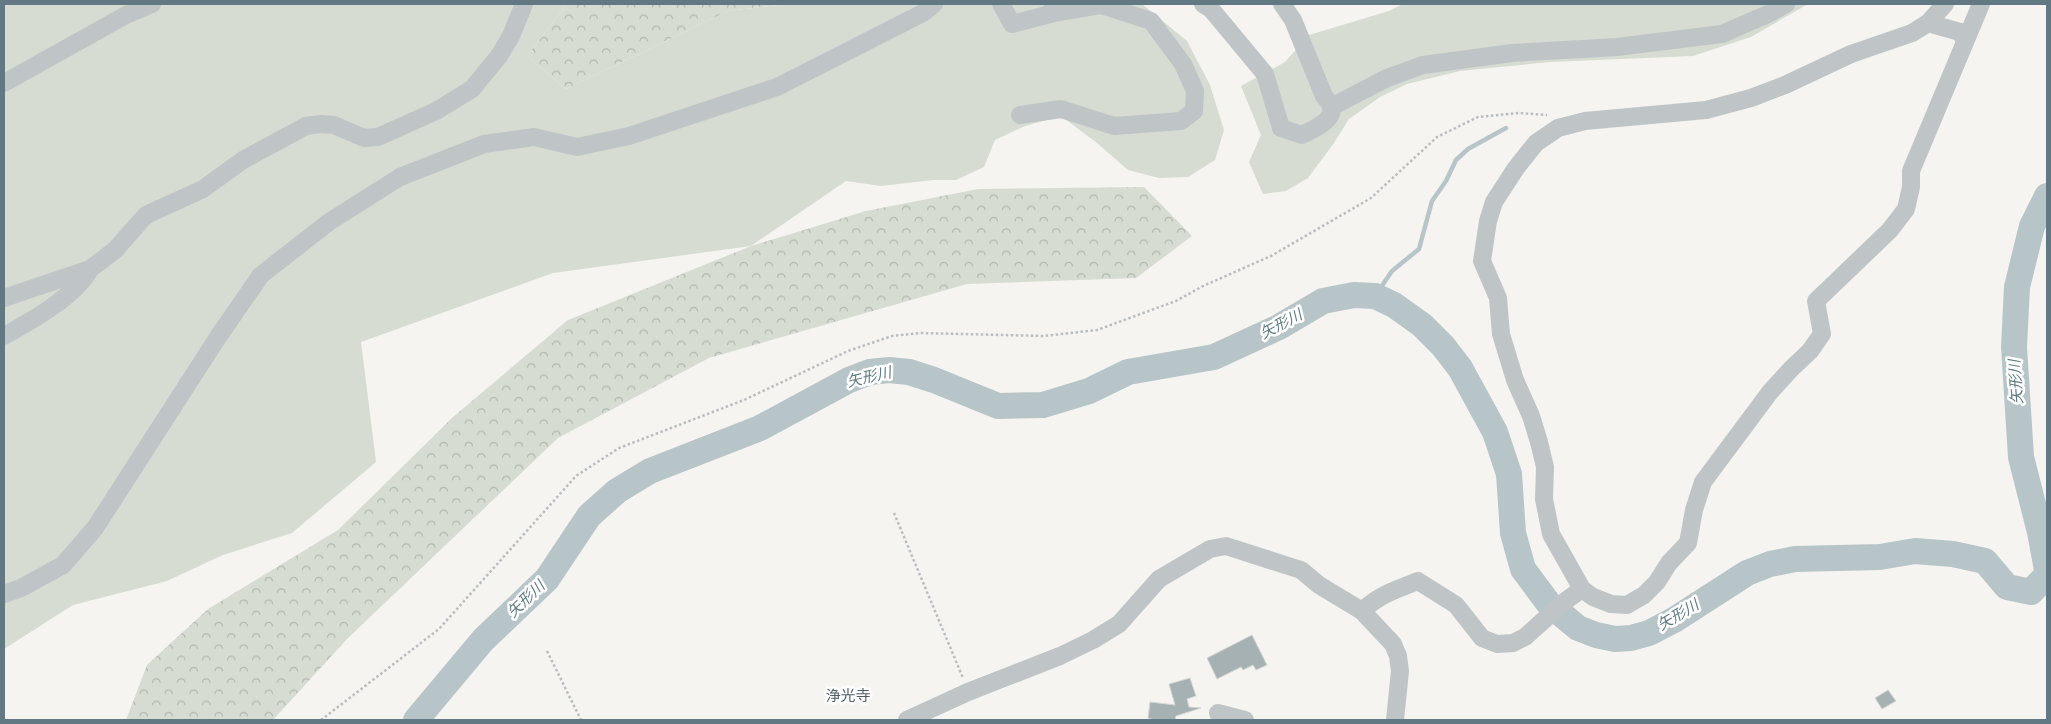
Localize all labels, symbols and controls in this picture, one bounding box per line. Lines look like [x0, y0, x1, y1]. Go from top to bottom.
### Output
water label: 矢形川 [1256, 304, 1307, 343]
water label: 矢形川 [2004, 357, 2027, 405]
water label: 矢形川 [845, 362, 895, 391]
water label: 矢形川 [503, 575, 550, 621]
water label: 矢形川 [1654, 594, 1704, 634]
district label: 浄光寺 [825, 686, 871, 705]

